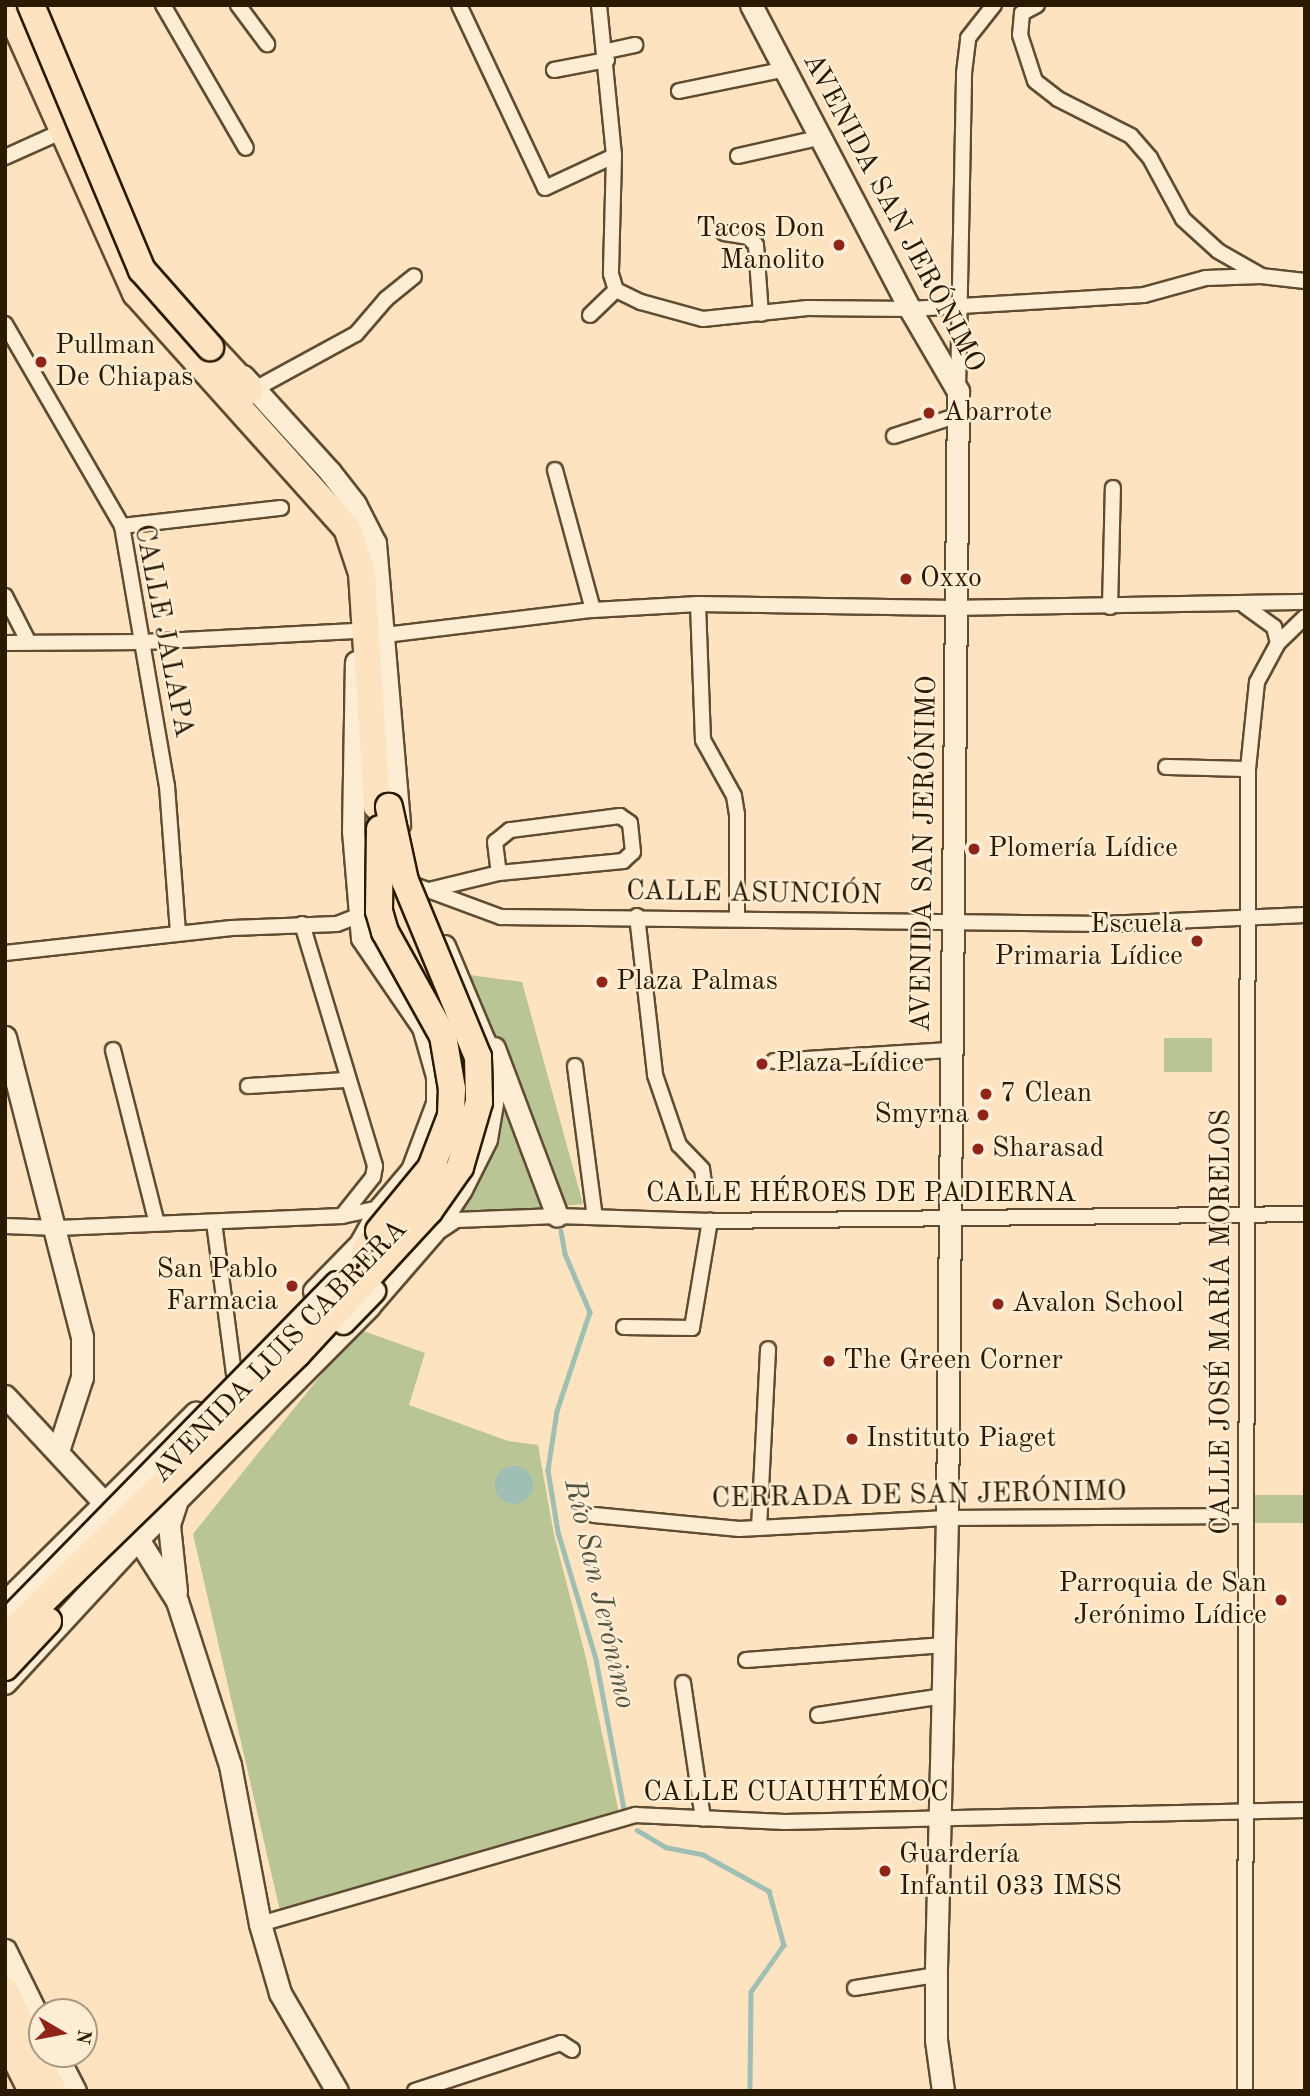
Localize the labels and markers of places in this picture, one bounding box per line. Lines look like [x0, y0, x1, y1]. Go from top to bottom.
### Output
place label: Tacos Don Manolito [696, 212, 825, 278]
marker: Tacos Don Manolito [831, 237, 847, 253]
place label: Pullman De Chiapas [55, 329, 193, 395]
marker: Pullman De Chiapas [33, 354, 49, 370]
place label: Abarrote [943, 396, 1052, 430]
marker: Abarrote [921, 405, 937, 421]
place label: Oxxo [920, 562, 982, 596]
marker: Oxxo [898, 571, 914, 587]
place label: Plomería Lídice [988, 832, 1178, 866]
marker: Plomería Lídice [966, 841, 982, 857]
place label: Escuela Primaria Lídice [995, 908, 1183, 974]
marker: Escuela Primaria Lídice [1189, 933, 1205, 949]
place label: Plaza Palmas [616, 965, 778, 999]
marker: Plaza Palmas [594, 974, 610, 990]
place label: Plaza Lídice [776, 1047, 924, 1081]
marker: Plaza Lídice [754, 1056, 770, 1072]
place label: 7 Clean [1000, 1077, 1092, 1111]
marker: 7 Clean [978, 1086, 994, 1102]
place label: Smyrna [874, 1098, 969, 1132]
marker: Smyrna [975, 1107, 991, 1123]
place label: Sharasad [992, 1132, 1104, 1166]
marker: Sharasad [970, 1141, 986, 1157]
place label: San Pablo Farmacia [156, 1253, 278, 1319]
marker: San Pablo Farmacia [284, 1278, 300, 1294]
place label: Avalon School [1012, 1287, 1184, 1321]
marker: Avalon School [990, 1296, 1006, 1312]
place label: The Green Corner [843, 1344, 1063, 1378]
marker: The Green Corner [821, 1353, 837, 1369]
place label: Instituto Piaget [866, 1422, 1056, 1456]
marker: Instituto Piaget [844, 1431, 860, 1447]
place label: Parroquia de San Jerónimo Lídice [1059, 1567, 1267, 1633]
marker: Parroquia de San Jerónimo Lídice [1273, 1592, 1289, 1608]
place label: Guardería Infantil 033 IMSS [899, 1838, 1122, 1904]
marker: Guardería Infantil 033 IMSS [877, 1863, 893, 1879]

